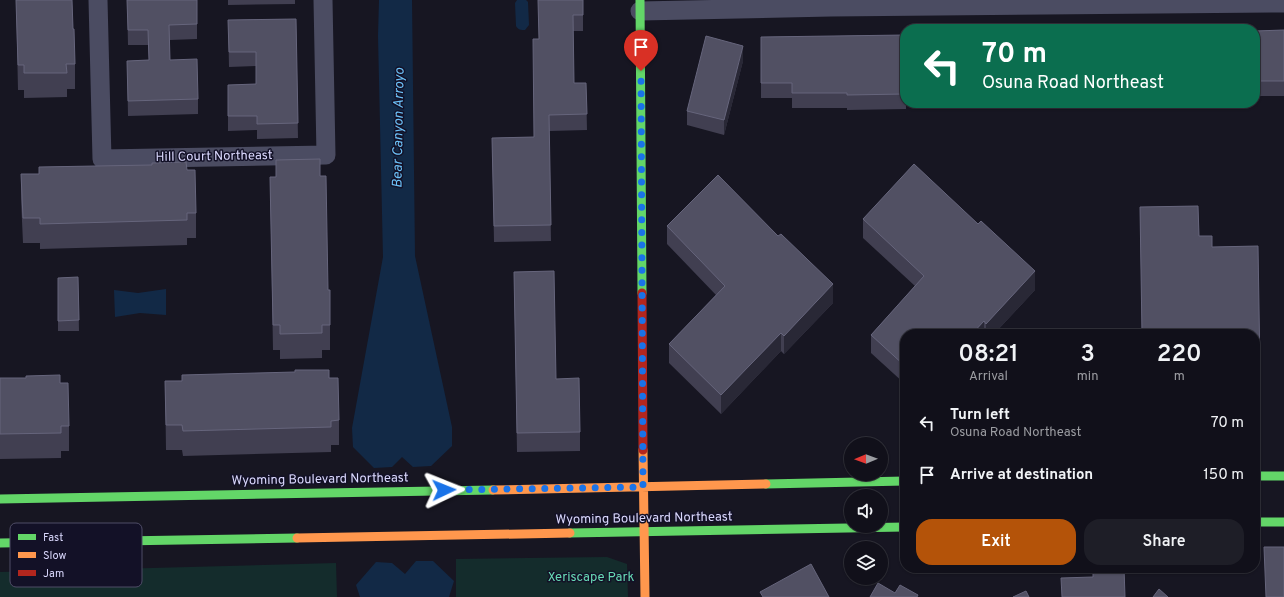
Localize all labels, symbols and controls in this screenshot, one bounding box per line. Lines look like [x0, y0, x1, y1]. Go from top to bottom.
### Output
pin [624, 30, 658, 71]
icon: arrive [630, 36, 652, 58]
text: 70 m [982, 37, 1047, 73]
icon: left [916, 40, 968, 92]
water label: Bear Canyon Arroyo [389, 67, 409, 188]
text: Osuna Road Northeast [982, 72, 1164, 95]
street label: Hill Court Northeast [155, 148, 273, 166]
text: 08:21 [958, 340, 1019, 370]
text: 3 [1080, 340, 1095, 370]
text: 220 [1157, 340, 1202, 370]
text: Arrival [969, 369, 1008, 385]
text: min [1077, 369, 1098, 385]
text: m [1174, 369, 1185, 385]
text: Turn left [950, 406, 1010, 425]
icon: left [916, 412, 938, 434]
text: 70 m [1211, 414, 1244, 433]
text: Osuna Road Northeast [950, 425, 1081, 441]
north arrow [844, 437, 888, 481]
map controls [844, 437, 888, 585]
icon: arrive [916, 464, 938, 486]
text: Arrive at destination [950, 466, 1093, 485]
text: 150 m [1203, 466, 1244, 485]
position arrow [423, 469, 465, 511]
street label: Wyoming Boulevard Northeast [231, 470, 409, 490]
button: sound [844, 489, 888, 533]
street label: Wyoming Boulevard Northeast [555, 509, 733, 529]
button: Exit [916, 519, 1076, 565]
button: Share [1084, 519, 1244, 565]
legend [10, 523, 142, 587]
text: Fast [43, 531, 63, 545]
button: layers [844, 541, 888, 585]
text: Slow [43, 549, 66, 563]
text: Jam [43, 567, 64, 581]
park label: Xeriscape Park [548, 570, 634, 586]

